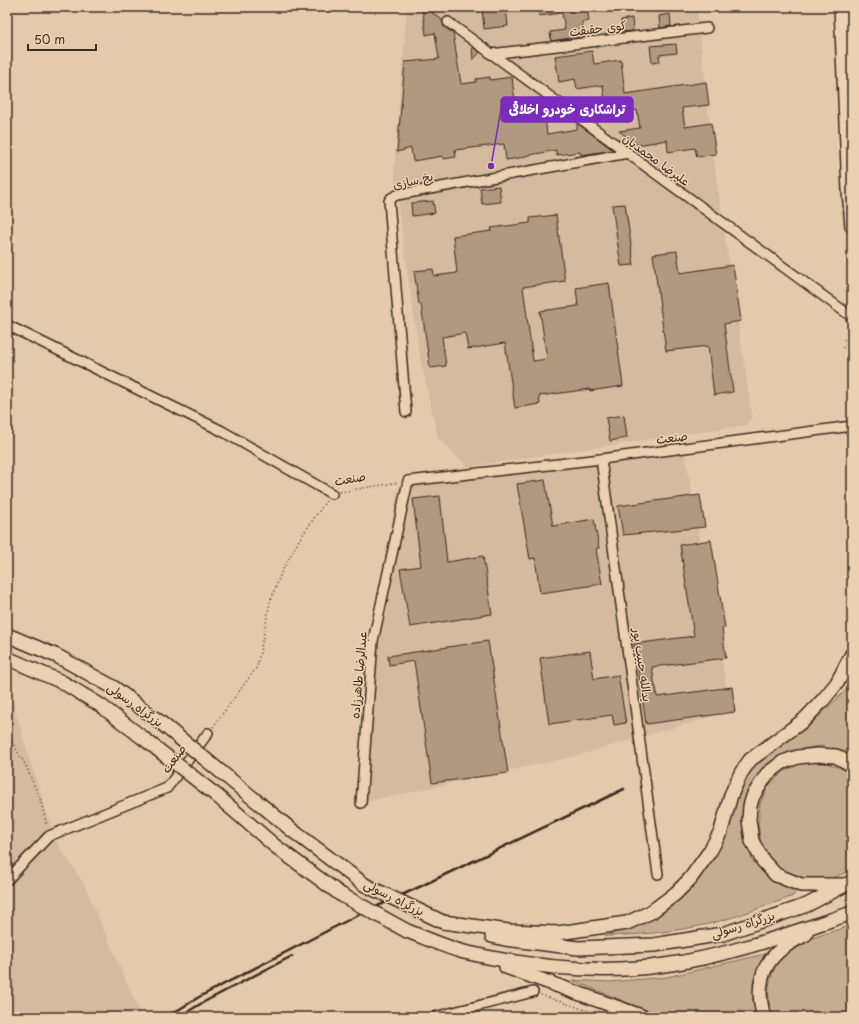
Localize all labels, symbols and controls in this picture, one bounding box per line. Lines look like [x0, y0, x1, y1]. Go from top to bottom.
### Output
street label: کوی حقیقت [568, 16, 627, 40]
scale bar [28, 26, 96, 52]
text: 50 m [34, 30, 65, 48]
callout: تراشکاری خودرو اخلاقی [501, 97, 633, 122]
text: تراشکاری خودرو اخلاقی [509, 99, 626, 118]
street label: علیرضا محمدیان [619, 129, 694, 190]
street label: یخ سازی [391, 167, 435, 194]
street label: صنعت [655, 426, 689, 448]
street label: صنعت [333, 466, 367, 490]
street label: یدالله حبیب پور [629, 626, 657, 703]
street label: عبدالرضا طاهرزاده [345, 631, 371, 719]
street label: بزرگراه رسولی [104, 678, 167, 731]
street label: صنعت [157, 740, 190, 776]
street label: بزرگراه رسولی [361, 874, 428, 920]
street label: بزرگراه رسولی [709, 906, 777, 942]

